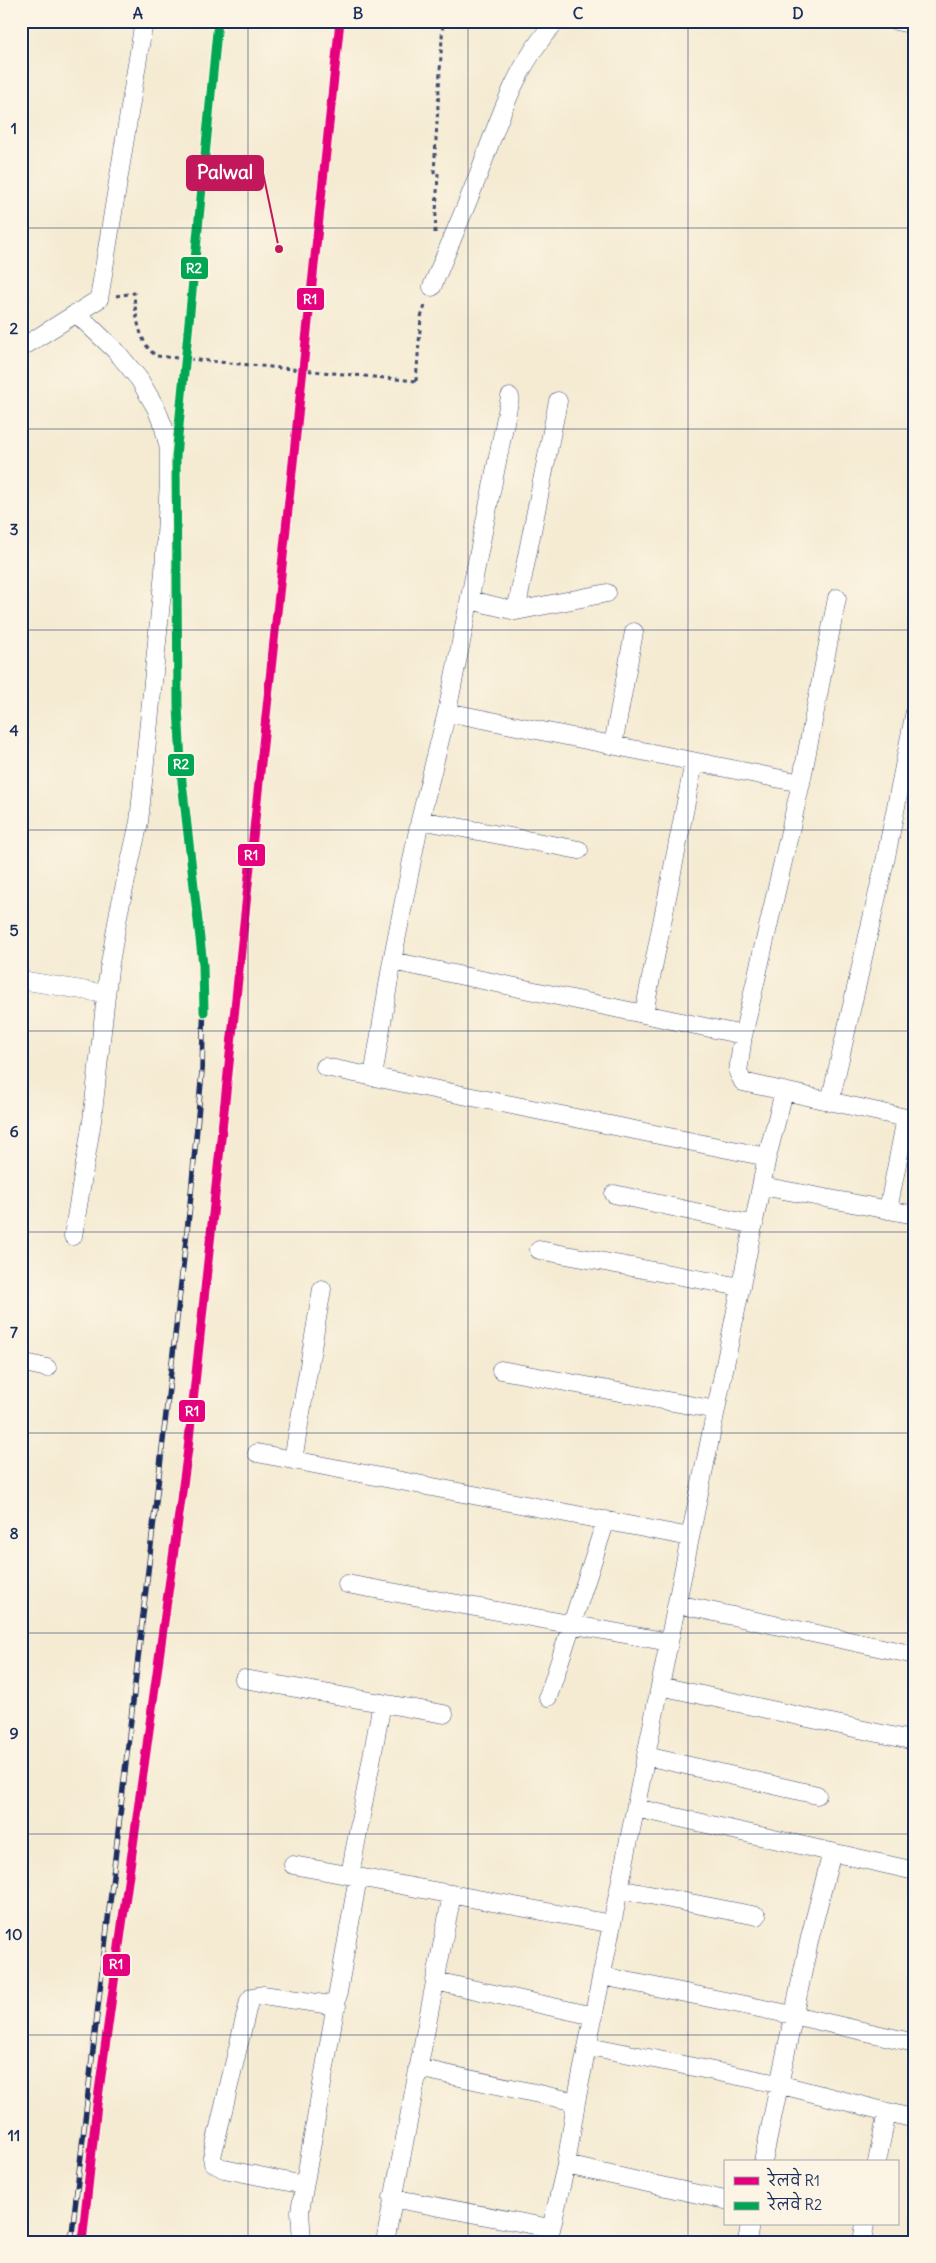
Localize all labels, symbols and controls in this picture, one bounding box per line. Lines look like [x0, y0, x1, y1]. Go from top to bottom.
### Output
text: A [133, 3, 143, 23]
text: B [353, 3, 364, 23]
text: C [573, 3, 584, 23]
text: D [792, 3, 804, 23]
text: 1 [11, 118, 17, 138]
callout: Palwal [187, 156, 263, 190]
text: Palwal [197, 160, 253, 184]
line badge: R2 [180, 256, 209, 280]
text: R2 [186, 259, 203, 277]
line badge: R1 [296, 287, 325, 311]
text: R1 [303, 290, 317, 308]
text: 2 [10, 318, 19, 338]
text: 3 [9, 519, 19, 539]
text: 4 [9, 720, 19, 740]
line badge: R2 [167, 753, 195, 777]
text: R2 [173, 755, 190, 773]
line badge: R1 [237, 843, 266, 867]
text: R1 [244, 846, 258, 864]
text: 5 [9, 920, 19, 940]
text: 6 [9, 1121, 19, 1141]
text: 7 [10, 1322, 18, 1342]
line badge: R1 [178, 1399, 206, 1423]
text: R1 [185, 1402, 199, 1420]
text: 8 [9, 1523, 19, 1543]
text: 9 [9, 1723, 19, 1743]
text: 10 [6, 1924, 22, 1944]
line badge: R1 [102, 1953, 131, 1977]
text: R1 [109, 1955, 123, 1973]
text: 11 [8, 2125, 20, 2145]
legend [724, 2160, 898, 2226]
text: रेलवे R1 [766, 2167, 820, 2190]
text: रेलवे R2 [766, 2191, 822, 2214]

